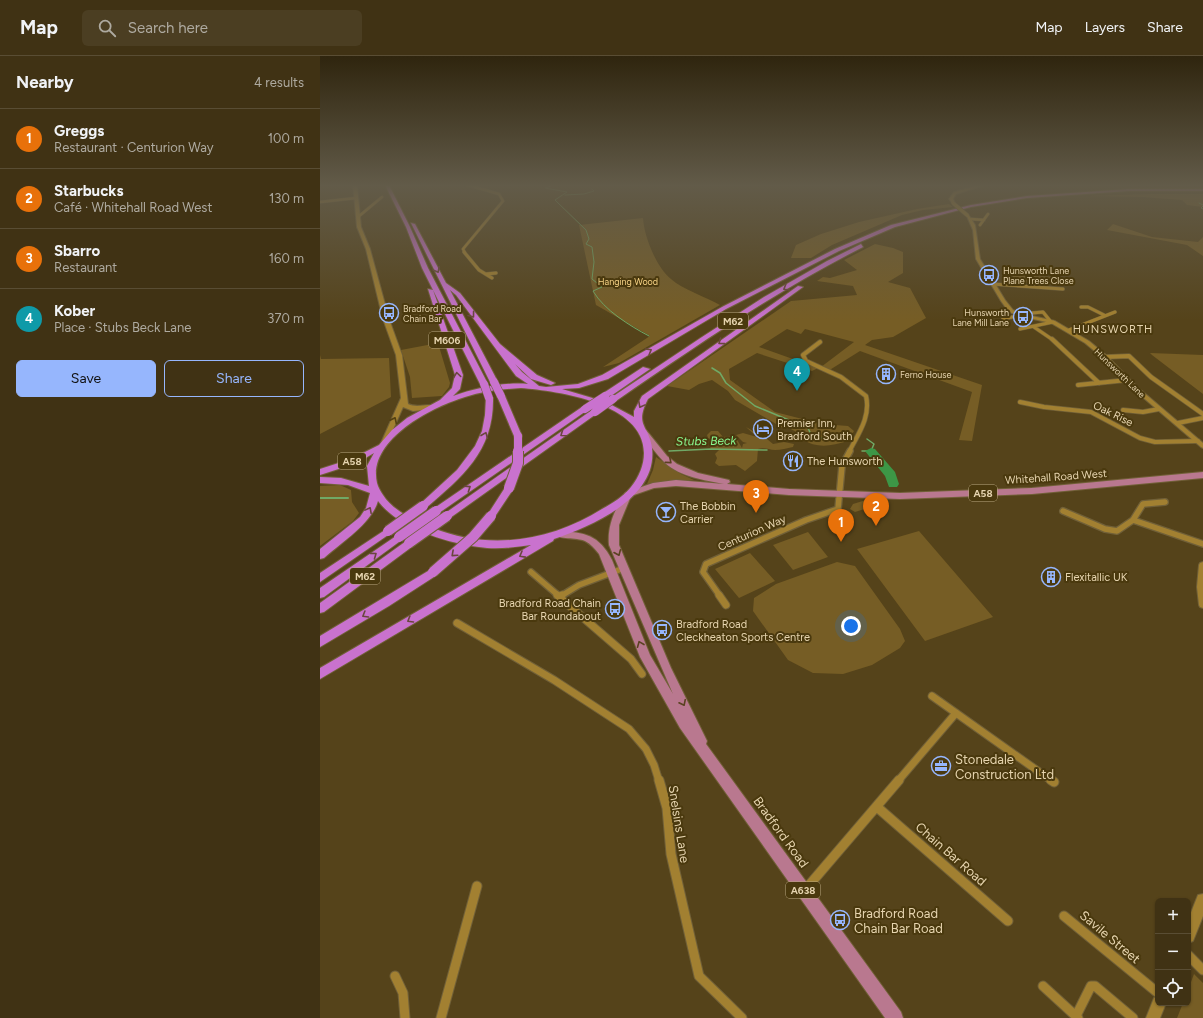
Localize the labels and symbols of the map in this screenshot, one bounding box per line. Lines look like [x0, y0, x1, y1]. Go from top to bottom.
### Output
bus stop icon: Hunsworth Lane Plane Trees Close [978, 264, 1000, 286]
place label: Hunsworth Lane Plane Trees Close [1003, 265, 1074, 286]
one-way arrow [432, 266, 439, 273]
park label: Hanging Wood [598, 276, 658, 287]
one-way arrow [783, 283, 790, 291]
bus stop icon: Bradford Road Chain Bar [378, 302, 400, 324]
place label: Bradford Road Chain Bar [403, 303, 461, 324]
bus stop icon: Hunsworth Lane Mill Lane [1012, 306, 1034, 328]
place label: Hunsworth Lane Mill Lane [952, 307, 1009, 328]
one-way arrow [467, 310, 474, 317]
road number: M62 [718, 313, 748, 329]
district label: HUNSWORTH [1073, 323, 1153, 336]
road number: M606 [429, 332, 465, 348]
one-way arrow [718, 338, 725, 345]
street label: Hunsworth Lane [1092, 346, 1148, 400]
one-way arrow [645, 349, 653, 356]
pin: 4 [784, 358, 810, 391]
building icon: Ferno House [875, 363, 897, 385]
place label: Ferno House [900, 369, 951, 380]
one-way arrow [453, 372, 462, 378]
street label: Oak Rise [1091, 399, 1135, 429]
one-way arrow [638, 401, 646, 408]
one-way arrow [389, 416, 397, 424]
place label: Premier Inn, Bradford South [777, 417, 852, 443]
hotel icon: Premier Inn, Bradford South [752, 418, 774, 440]
one-way arrow [560, 429, 567, 436]
one-way arrow [480, 431, 488, 439]
water label: Stubs Beck [676, 433, 738, 449]
restaurant icon: The Hunsworth [782, 450, 804, 472]
road number: A58 [338, 453, 366, 469]
place label: The Hunsworth [807, 455, 883, 468]
one-way arrow [664, 456, 672, 463]
street label: Whitehall Road West [1005, 467, 1107, 487]
pin: 3 [743, 480, 769, 513]
road number: A58 [969, 485, 997, 501]
one-way arrow [464, 486, 471, 493]
pin: 2 [863, 493, 889, 526]
place label: The Bobbin Carrier [680, 500, 736, 526]
bar icon: The Bobbin Carrier [655, 501, 677, 523]
one-way arrow [364, 507, 372, 514]
pin: 1 [828, 509, 854, 542]
street label: Centurion Way [716, 512, 788, 554]
one-way arrow [452, 549, 459, 556]
one-way arrow [519, 550, 526, 557]
one-way arrow [613, 550, 621, 557]
one-way arrow [370, 553, 377, 560]
building icon: Flexitallic UK [1040, 566, 1062, 588]
road number: M62 [350, 568, 380, 584]
place label: Flexitallic UK [1065, 571, 1128, 584]
place label: Bradford Road Chain Bar Roundabout [499, 597, 601, 623]
bus stop icon: Bradford Road Chain Bar Roundabout [604, 598, 626, 620]
one-way arrow [362, 611, 369, 618]
one-way arrow [407, 615, 414, 622]
your location [841, 616, 861, 636]
place label: Bradford Road Cleckheaton Sports Centre [676, 618, 810, 644]
bus stop icon: Bradford Road Cleckheaton Sports Centre [651, 619, 673, 641]
one-way arrow [637, 640, 645, 648]
one-way arrow [678, 699, 686, 706]
place label: Stonedale Construction Ltd [955, 752, 1054, 782]
office icon: Stonedale Construction Ltd [930, 755, 952, 777]
street label: Snelsins Lane [665, 784, 693, 864]
street label: Bradford Road [750, 794, 812, 870]
street label: Chain Bar Road [913, 819, 989, 889]
road number: A638 [786, 882, 820, 898]
place label: Bradford Road Chain Bar Road [854, 906, 943, 936]
street label: Savile Street [1077, 908, 1143, 967]
bus stop icon: Bradford Road Chain Bar Road [829, 909, 851, 931]

